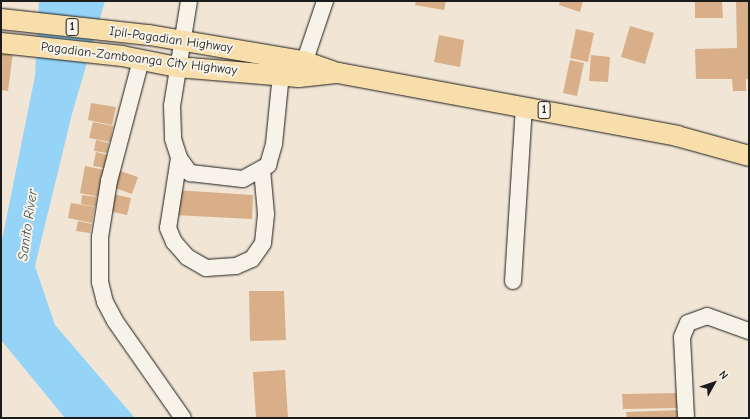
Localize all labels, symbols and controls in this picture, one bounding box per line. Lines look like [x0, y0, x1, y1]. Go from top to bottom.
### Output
road number: 1 [65, 17, 79, 37]
street label: Ipil-Pagadian Highway [108, 24, 234, 56]
street label: Pagadian-Zamboanga City Highway [40, 39, 238, 79]
road number: 1 [537, 100, 551, 120]
water label: Sanito River [15, 188, 41, 262]
north arrow [694, 363, 734, 403]
text: N [716, 368, 731, 382]

